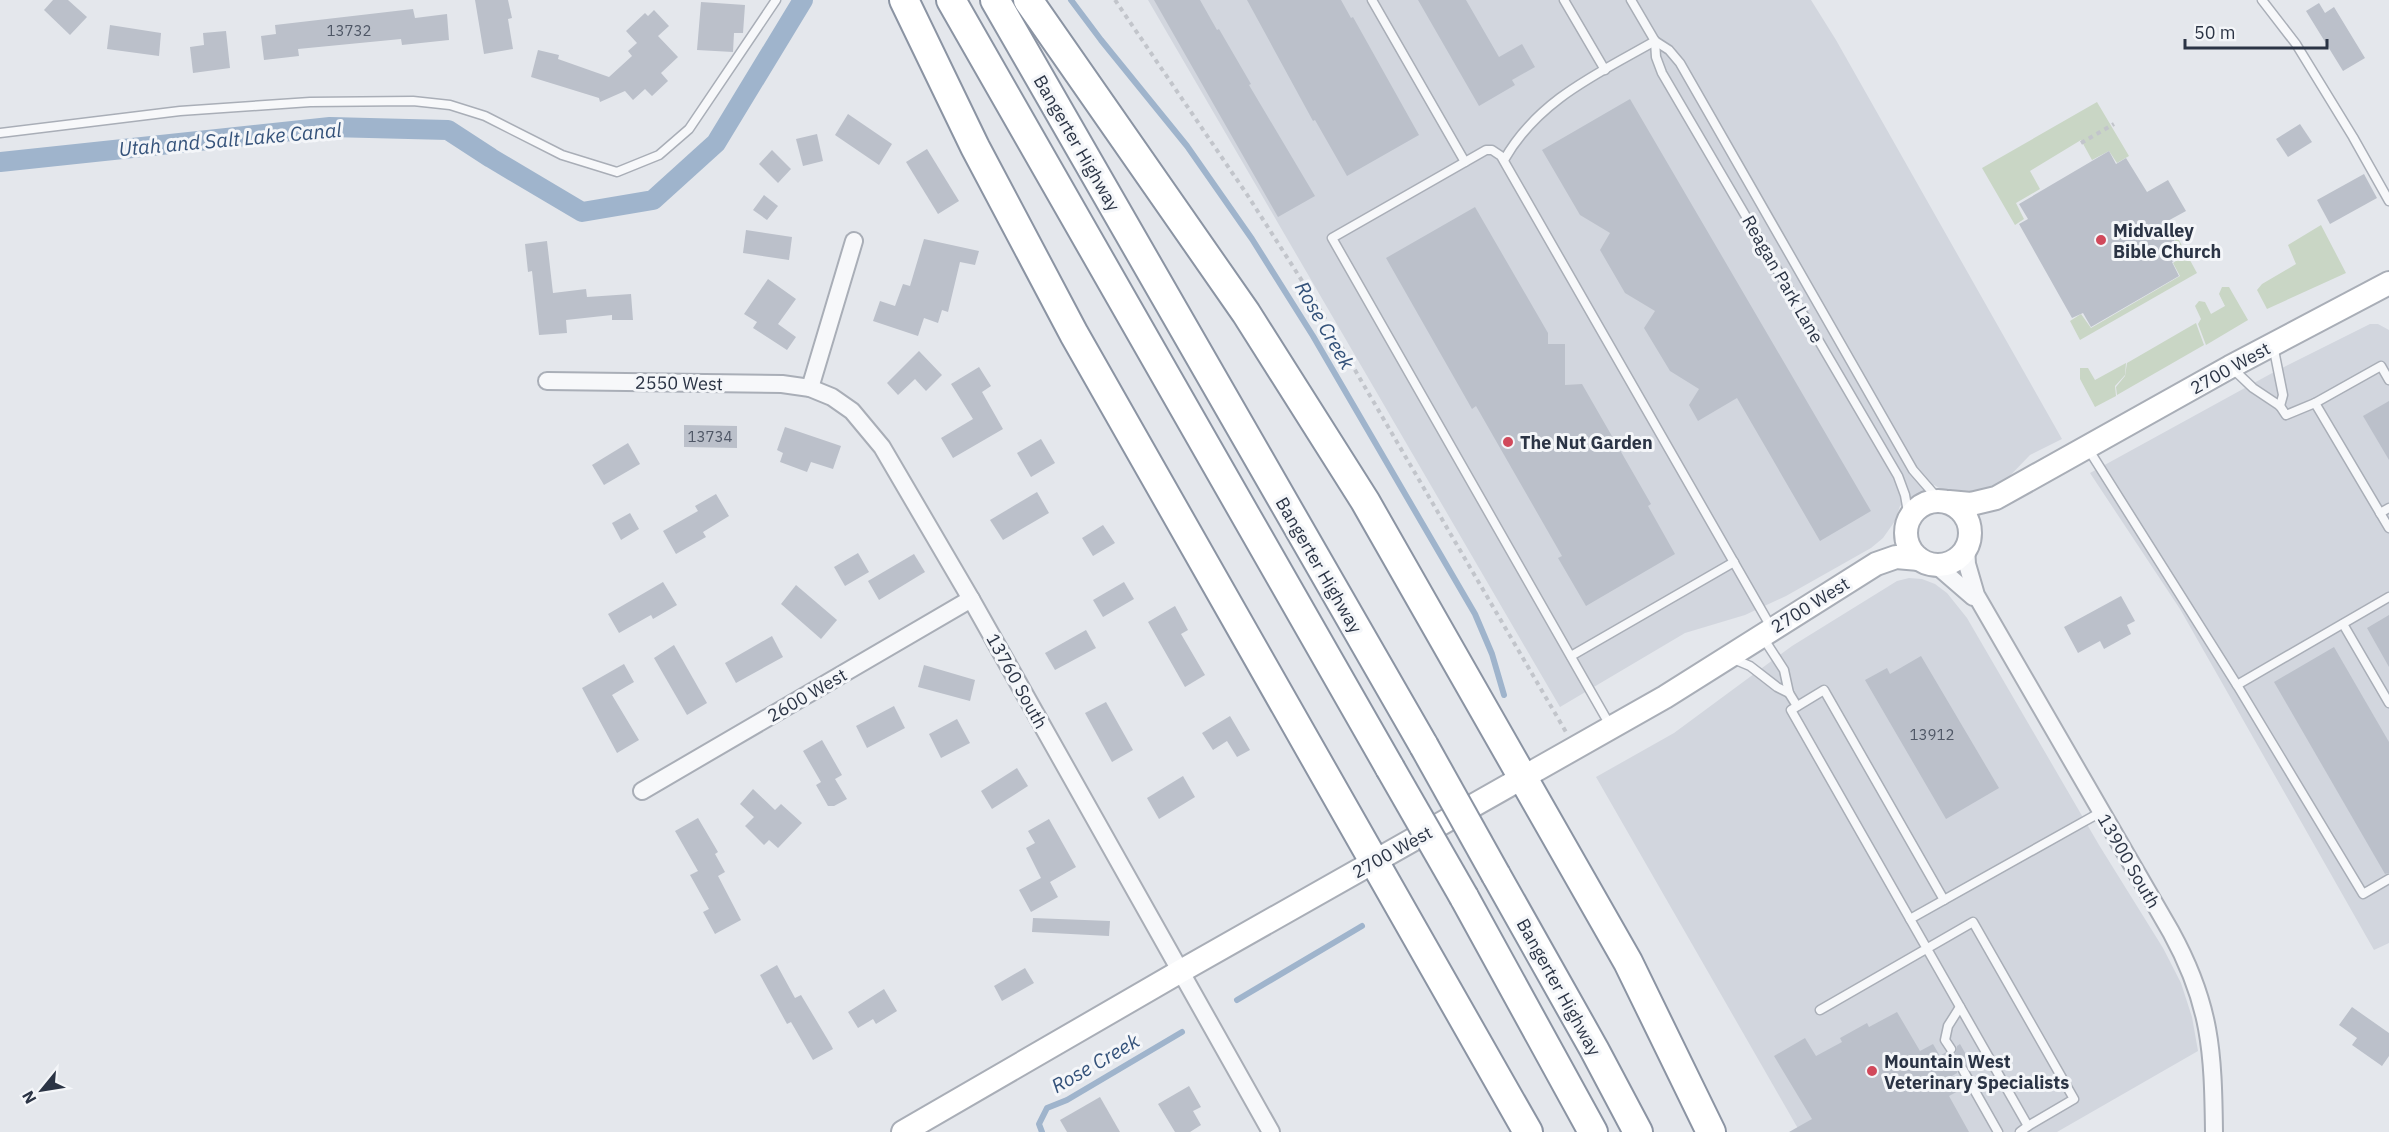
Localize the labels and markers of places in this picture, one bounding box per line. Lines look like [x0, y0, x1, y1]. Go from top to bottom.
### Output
place label: Midvalley Bible Church [2113, 219, 2221, 263]
marker: Midvalley Bible Church [2094, 233, 2108, 247]
place label: The Nut Garden [1520, 431, 1653, 454]
marker: The Nut Garden [1501, 435, 1515, 449]
place label: Mountain West Veterinary Specialists [1884, 1050, 2069, 1094]
marker: Mountain West Veterinary Specialists [1865, 1064, 1879, 1078]

